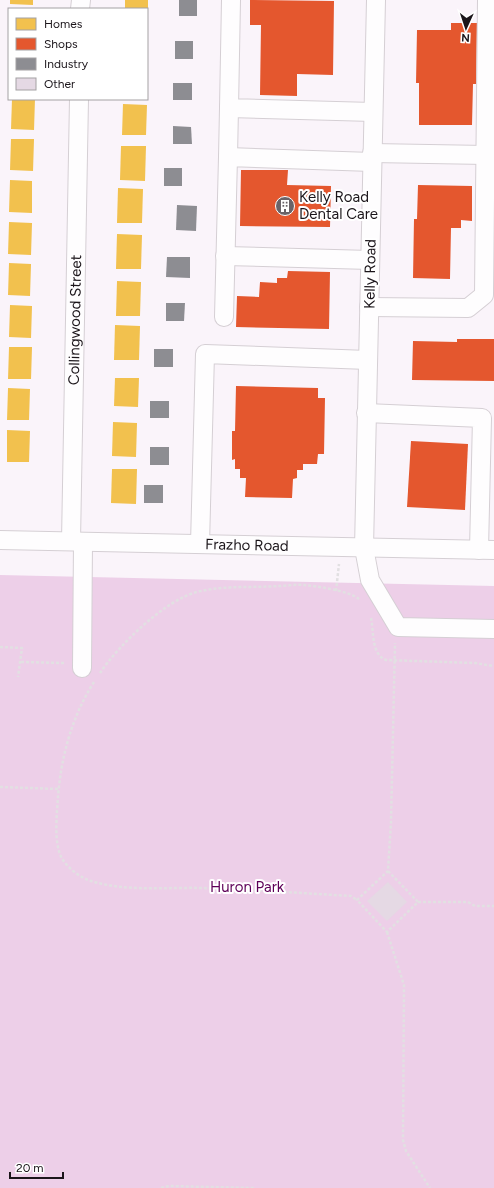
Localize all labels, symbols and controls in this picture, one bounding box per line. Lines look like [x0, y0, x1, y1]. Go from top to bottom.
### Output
legend [8, 8, 148, 100]
north arrow [446, 8, 486, 48]
text: Homes [44, 17, 83, 31]
text: N [461, 31, 470, 44]
text: Shops [44, 37, 78, 51]
text: Industry [44, 57, 89, 71]
text: Other [44, 77, 75, 91]
place label: Kelly Road Dental Care [299, 188, 378, 223]
building icon: Kelly Road Dental Care [274, 195, 296, 217]
street label: Kelly Road [360, 239, 380, 309]
street label: Collingwood Street [65, 254, 85, 385]
street label: Frazho Road [205, 535, 289, 555]
park label: Huron Park [210, 878, 285, 896]
scale bar [10, 1154, 63, 1180]
text: 20 m [16, 1161, 44, 1175]

